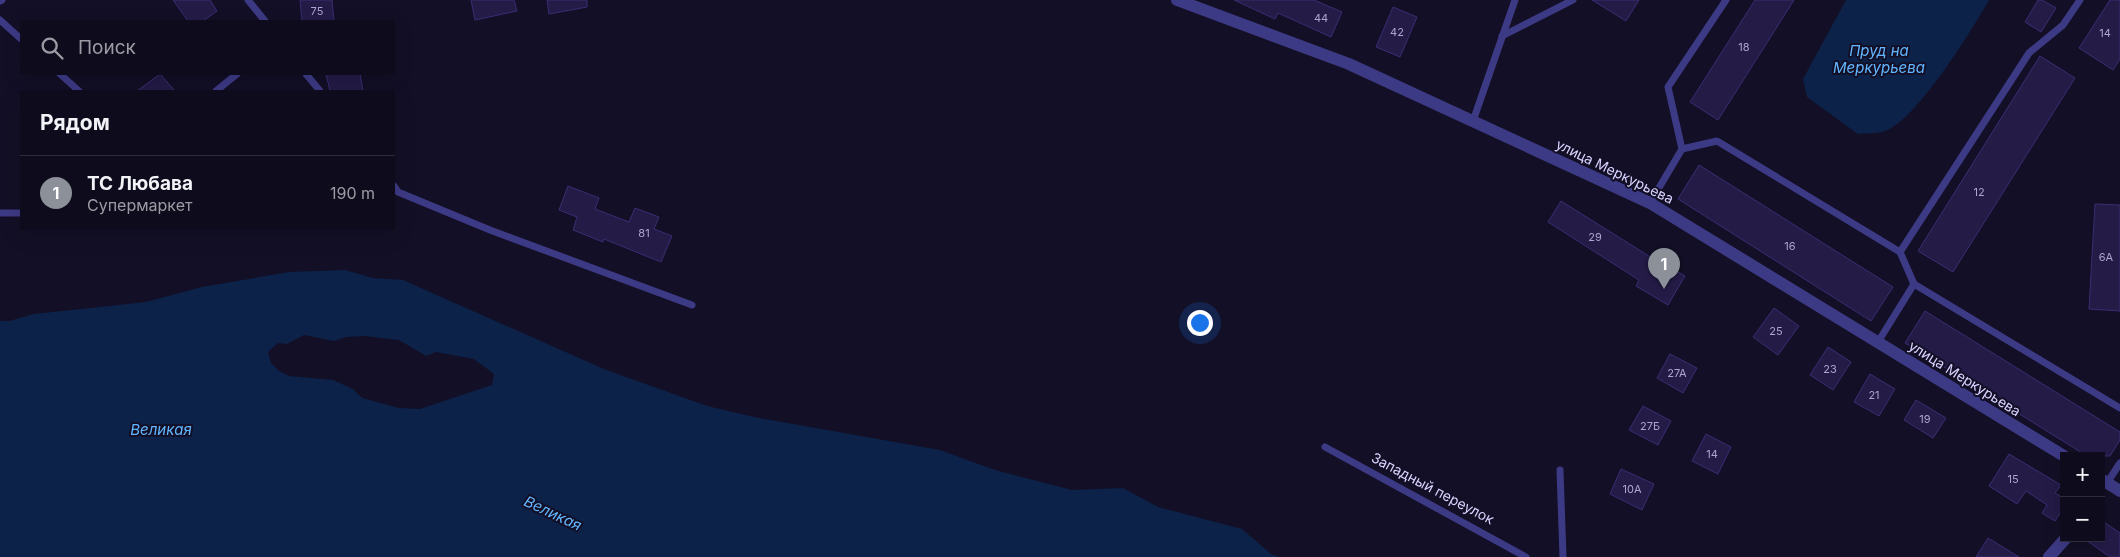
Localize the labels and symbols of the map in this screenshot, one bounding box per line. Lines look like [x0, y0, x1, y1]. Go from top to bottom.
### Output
house number: 75 [311, 4, 324, 18]
house number: 44 [1314, 11, 1328, 25]
house number: 42 [1390, 25, 1404, 39]
house number: 14 [2099, 26, 2111, 40]
house number: 18 [1738, 40, 1750, 54]
water label: Пруд на Меркурьева [1833, 41, 1925, 77]
street label: улица Меркурьева [1553, 135, 1677, 207]
house number: 12 [1973, 185, 1985, 199]
house number: 81 [638, 226, 650, 240]
house number: 29 [1588, 230, 1602, 244]
house number: 16 [1784, 239, 1796, 253]
pin: 1 [1648, 248, 1680, 289]
house number: 6А [2099, 250, 2114, 264]
your location [1187, 310, 1213, 336]
house number: 25 [1769, 324, 1783, 338]
street label: улица Меркурьева [1906, 337, 2024, 419]
house number: 23 [1823, 362, 1837, 376]
house number: 27А [1667, 366, 1687, 380]
house number: 21 [1868, 388, 1880, 402]
house number: 19 [1919, 412, 1931, 426]
house number: 27Б [1640, 419, 1660, 433]
water label: Великая [130, 420, 192, 439]
house number: 14 [1706, 447, 1718, 461]
street label: Западный переулок [1369, 448, 1498, 528]
house number: 15 [2007, 472, 2019, 486]
house number: 10А [1622, 482, 1642, 496]
water label: Великая [521, 491, 585, 535]

